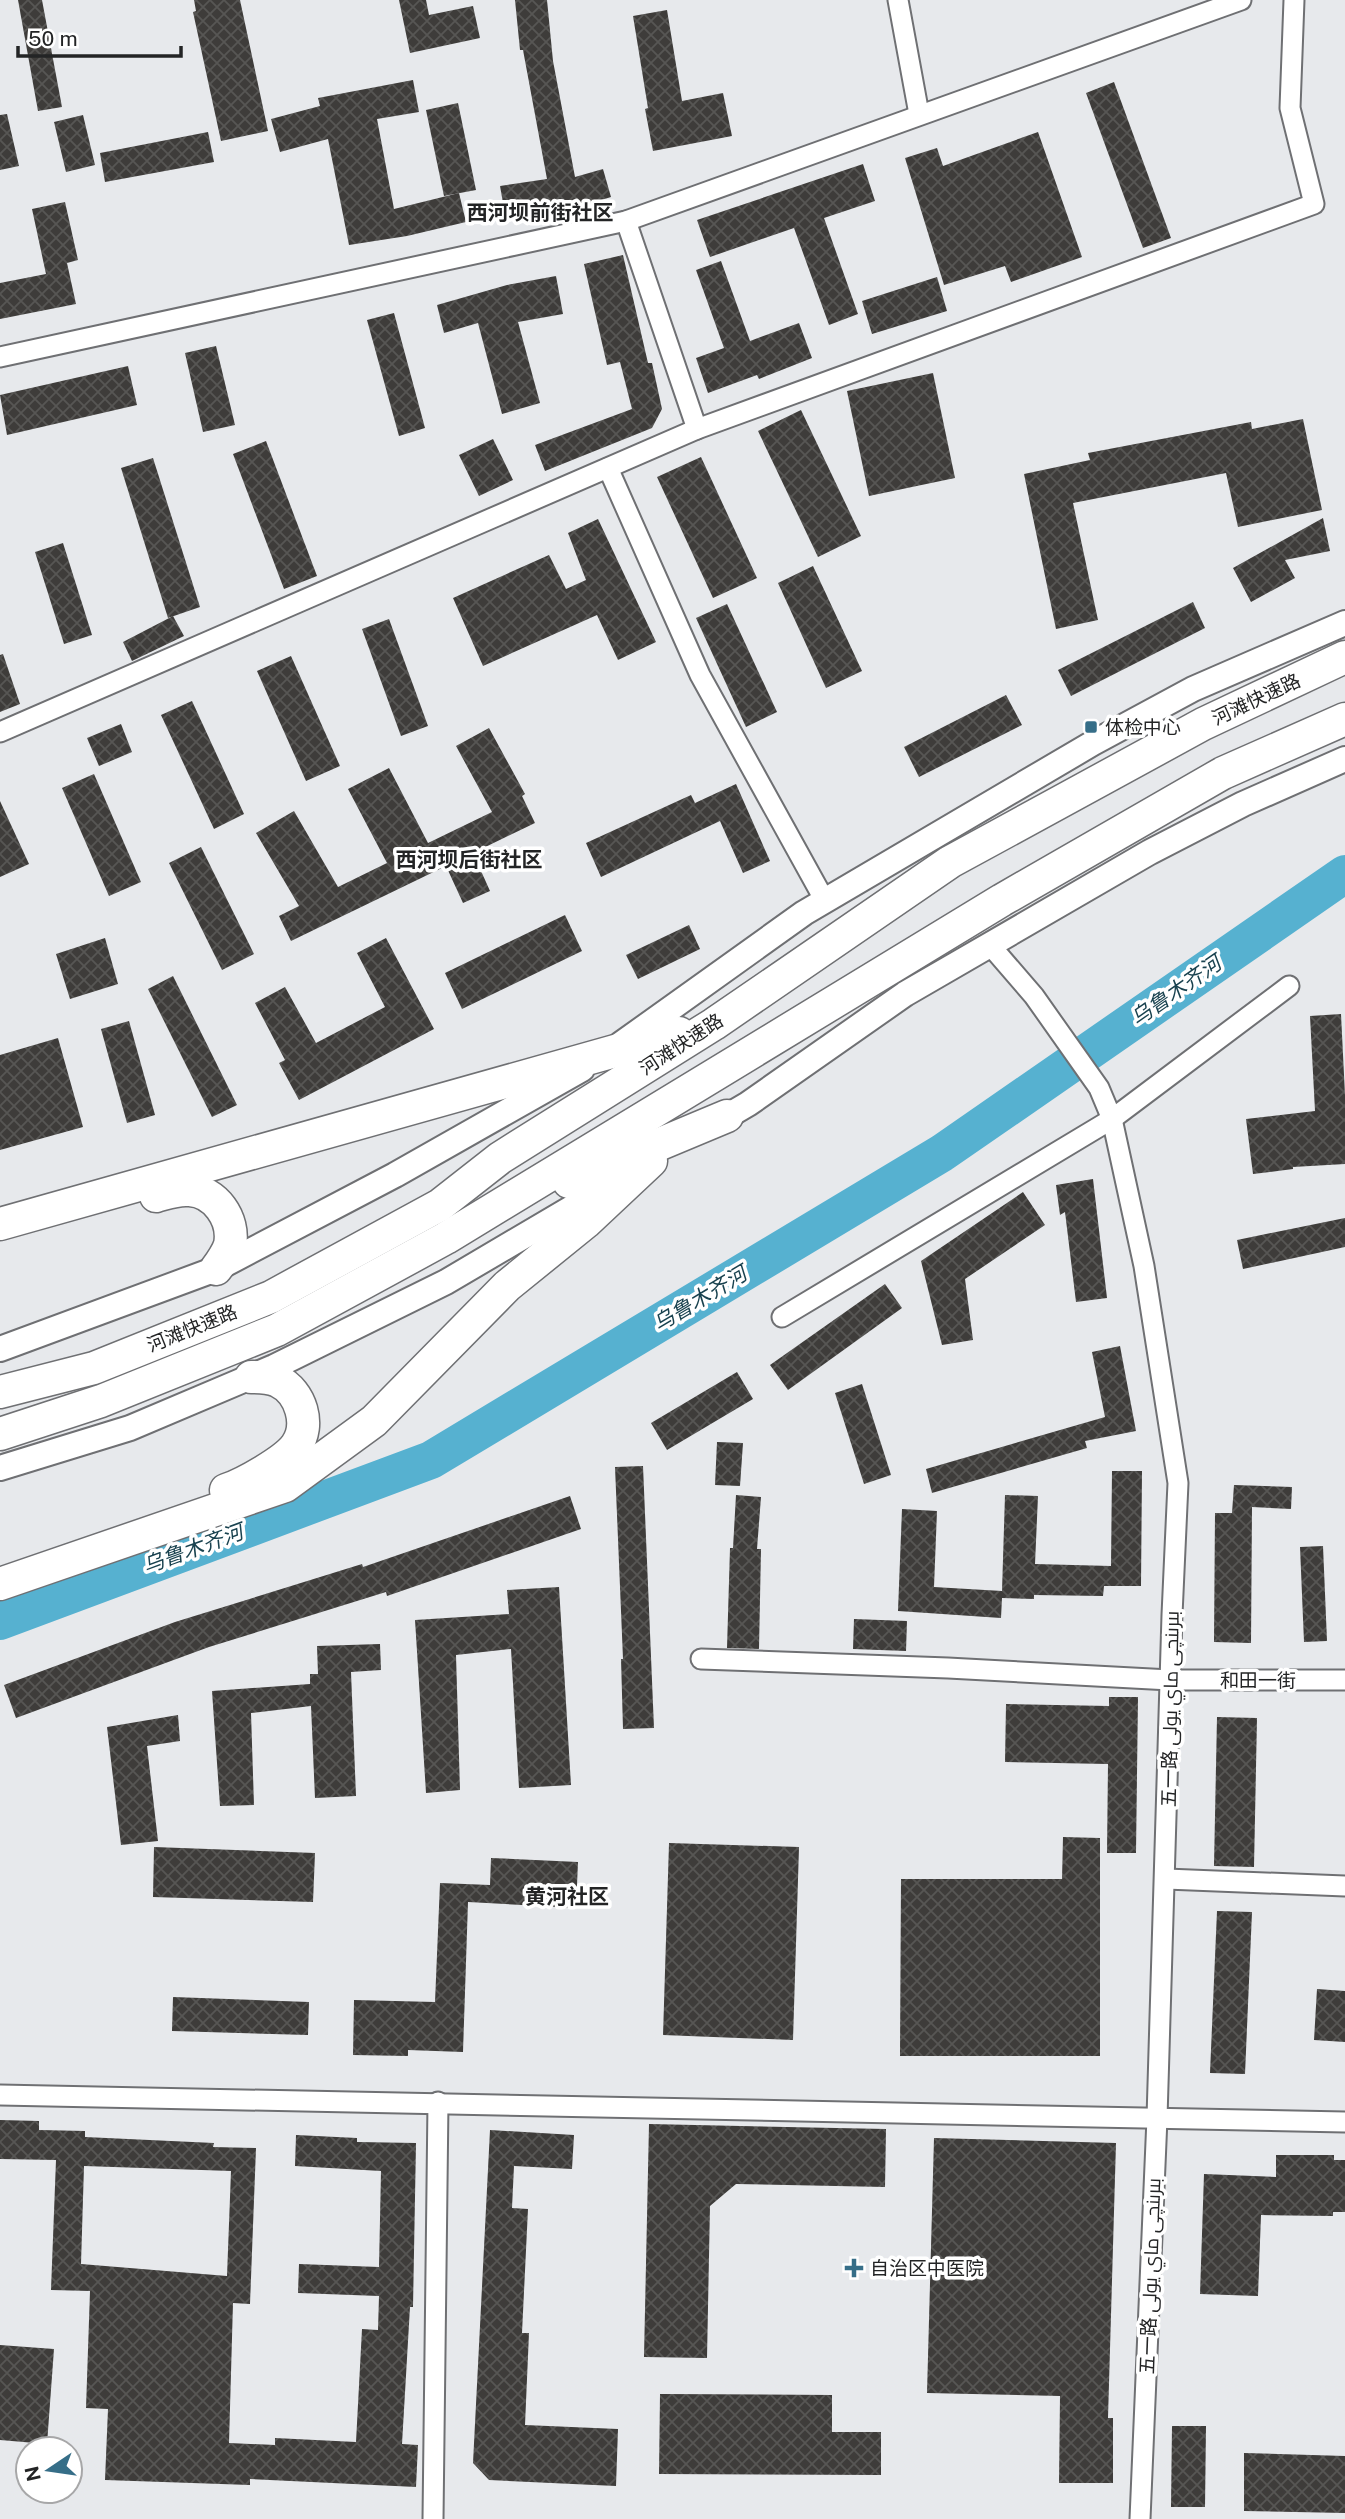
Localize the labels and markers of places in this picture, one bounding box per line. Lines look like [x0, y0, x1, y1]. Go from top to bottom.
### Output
place label: 体检中心 [1105, 716, 1181, 738]
marker: 体检中心 [1083, 719, 1099, 735]
place label: 自治区中医院 [870, 2257, 984, 2279]
marker: 自治区中医院 [844, 2258, 864, 2278]

